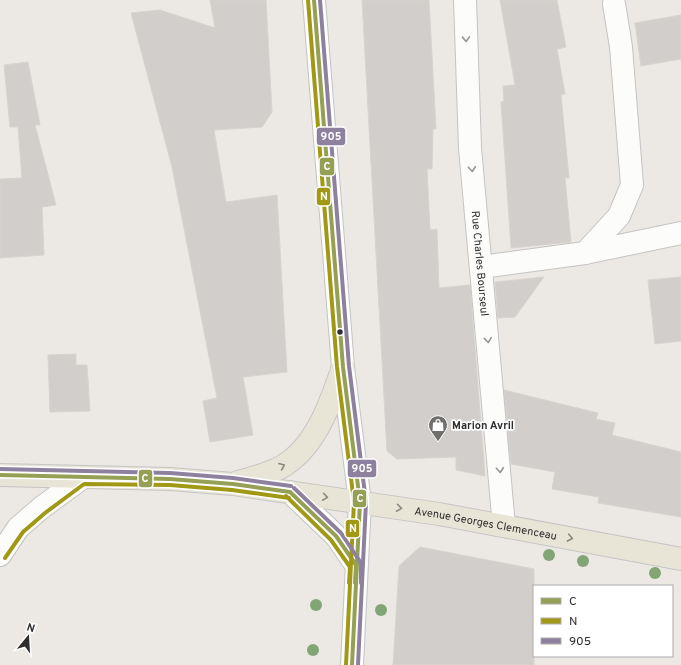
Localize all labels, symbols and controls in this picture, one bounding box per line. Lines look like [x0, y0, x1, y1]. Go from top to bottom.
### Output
one-way arrow [462, 36, 471, 42]
line badge: 905 [316, 127, 346, 146]
text: 905 [321, 130, 342, 144]
line badge: C [319, 157, 335, 176]
text: C [323, 160, 331, 174]
one-way arrow [467, 166, 476, 172]
line badge: N [316, 187, 331, 206]
text: N [320, 190, 328, 204]
street label: Rue Charles Bourseul [468, 210, 491, 317]
unlabelled marker [335, 327, 345, 337]
one-way arrow [483, 337, 492, 343]
shop icon: Marion Avril [427, 414, 449, 442]
place label: Marion Avril [452, 419, 514, 433]
line badge: 905 [347, 459, 377, 478]
text: 905 [352, 462, 373, 476]
one-way arrow [278, 463, 286, 471]
one-way arrow [495, 466, 504, 473]
line badge: C [138, 469, 153, 488]
text: C [141, 472, 149, 486]
line badge: C [352, 489, 367, 508]
one-way arrow [322, 492, 328, 501]
text: C [356, 492, 364, 506]
one-way arrow [396, 503, 402, 512]
street label: Avenue Georges Clemenceau [414, 505, 558, 544]
line badge: N [345, 519, 360, 538]
text: N [349, 522, 357, 536]
one-way arrow [567, 533, 573, 542]
legend [533, 585, 673, 657]
text: C [569, 594, 577, 610]
text: N [569, 614, 578, 630]
north arrow [8, 617, 48, 657]
text: N [25, 621, 37, 636]
text: 905 [569, 634, 591, 650]

